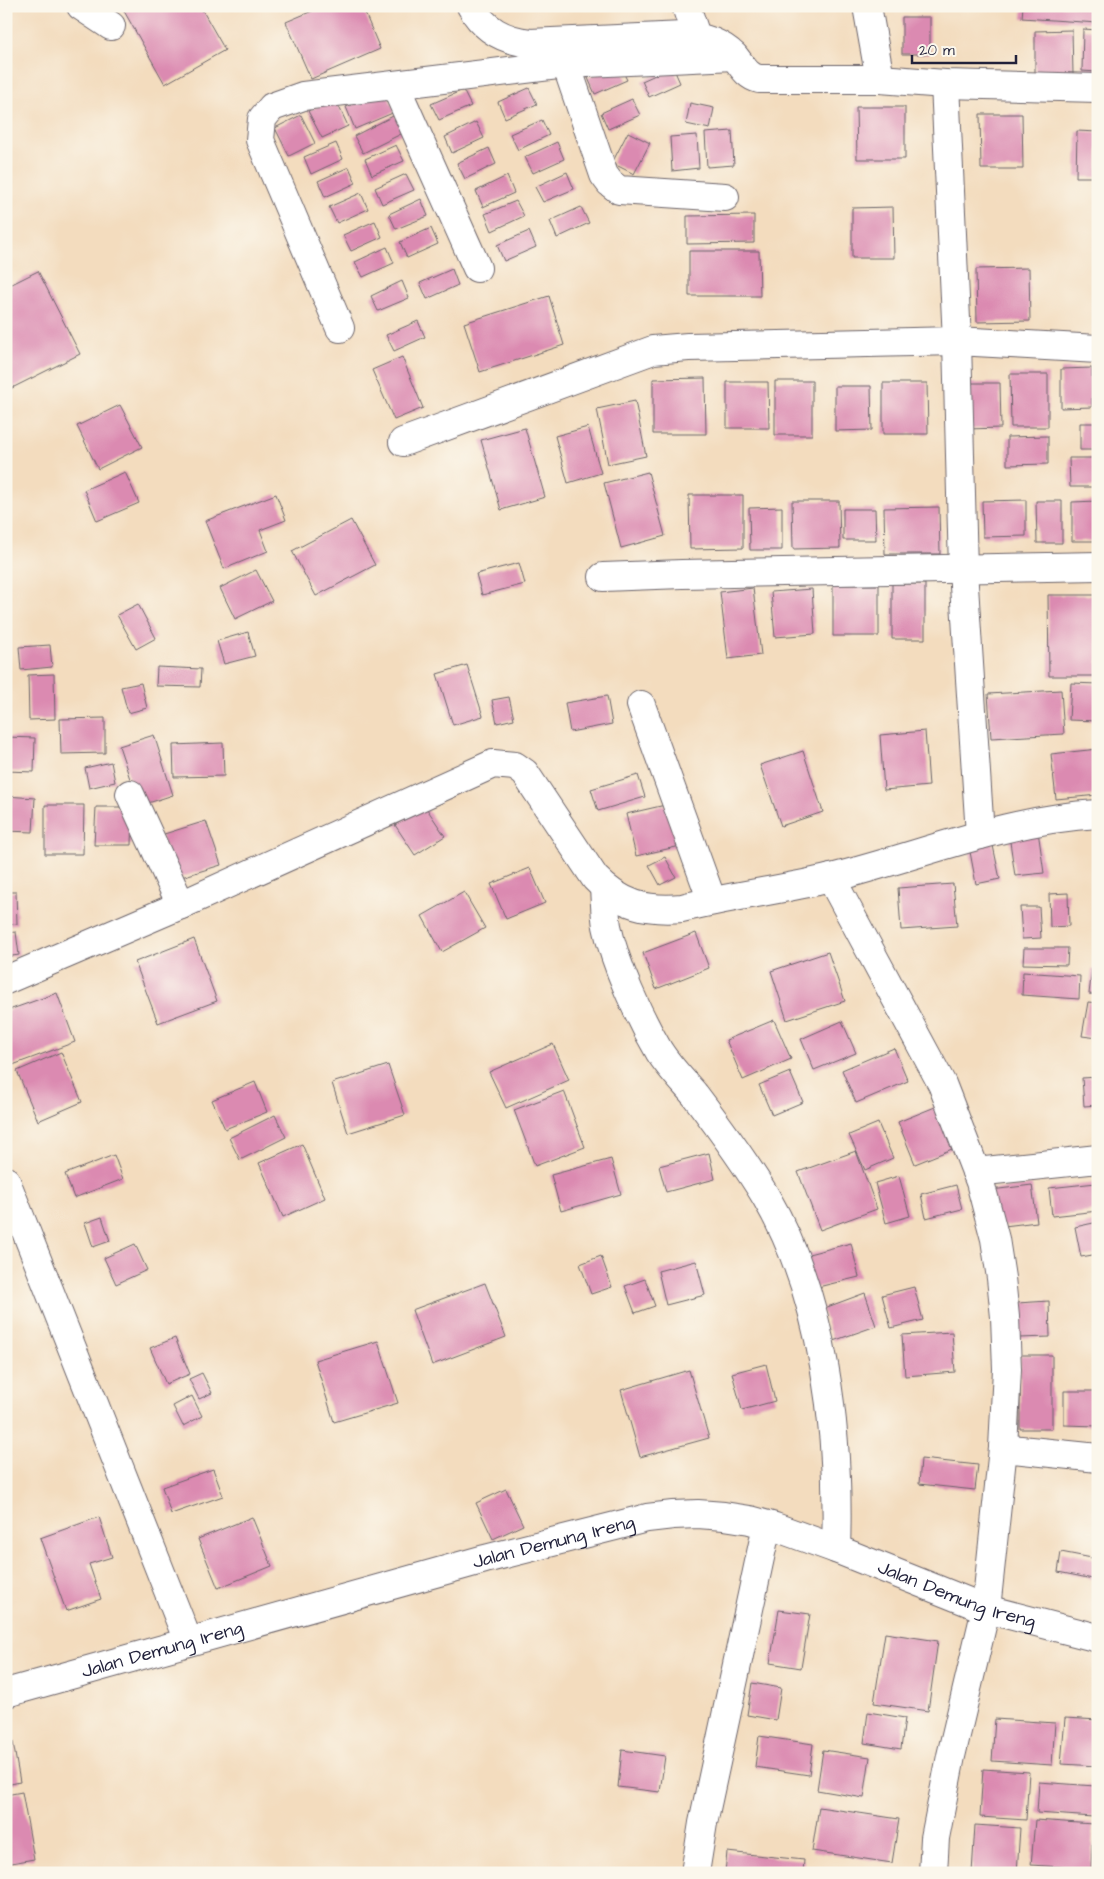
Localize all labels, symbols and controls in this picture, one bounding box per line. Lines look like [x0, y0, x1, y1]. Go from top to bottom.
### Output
scale bar [912, 32, 1015, 64]
text: 20 m [919, 40, 955, 61]
street label: Jalan Demung Ireng [469, 1508, 638, 1575]
street label: Jalan Demung Ireng [874, 1554, 1039, 1636]
street label: Jalan Demung Ireng [78, 1614, 246, 1685]

